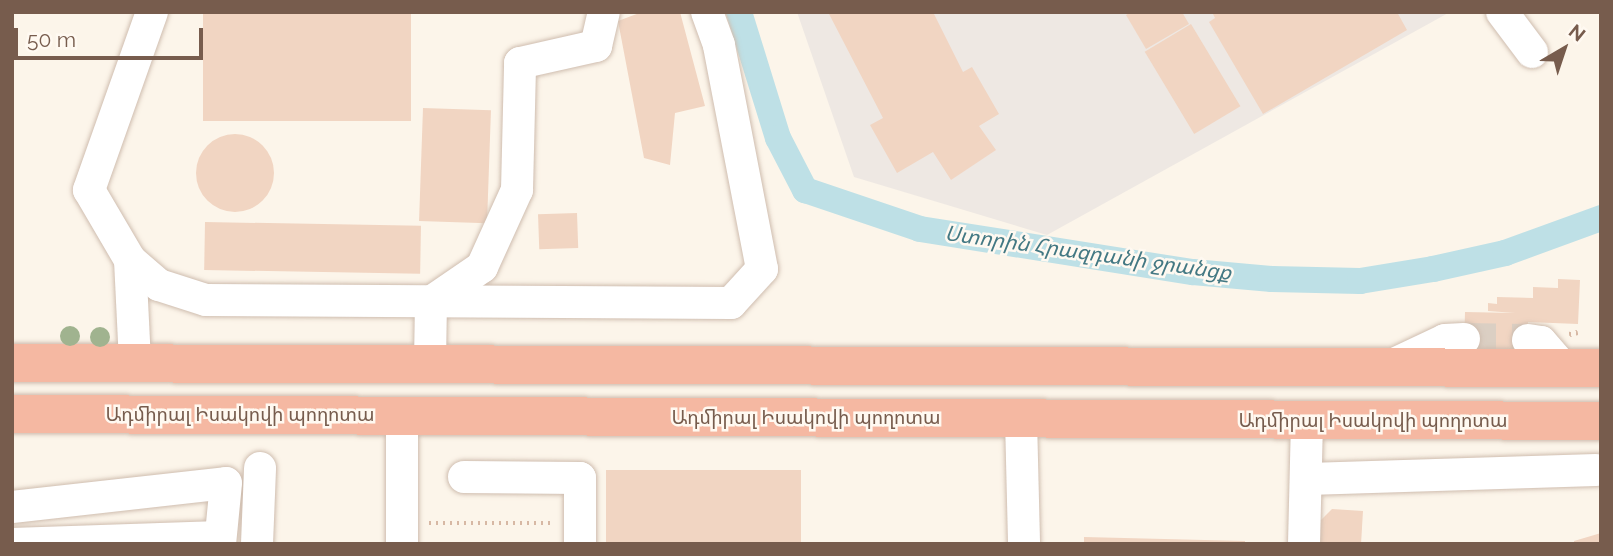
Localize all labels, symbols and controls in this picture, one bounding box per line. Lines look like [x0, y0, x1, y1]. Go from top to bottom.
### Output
scale bar [18, 14, 206, 58]
north arrow [1529, 14, 1599, 84]
text: N [1565, 20, 1590, 46]
text: 50 m [27, 27, 76, 52]
water label: Ստորին Հրազդանի ջրանցք [943, 220, 1233, 286]
street label: Ադմիրալ Իսակովի պողոտա [106, 404, 374, 426]
street label: Ադմիրալ Իսակովի պողոտա [672, 407, 940, 429]
street label: Ադմիրալ Իսակովի պողոտա [1239, 410, 1507, 432]

